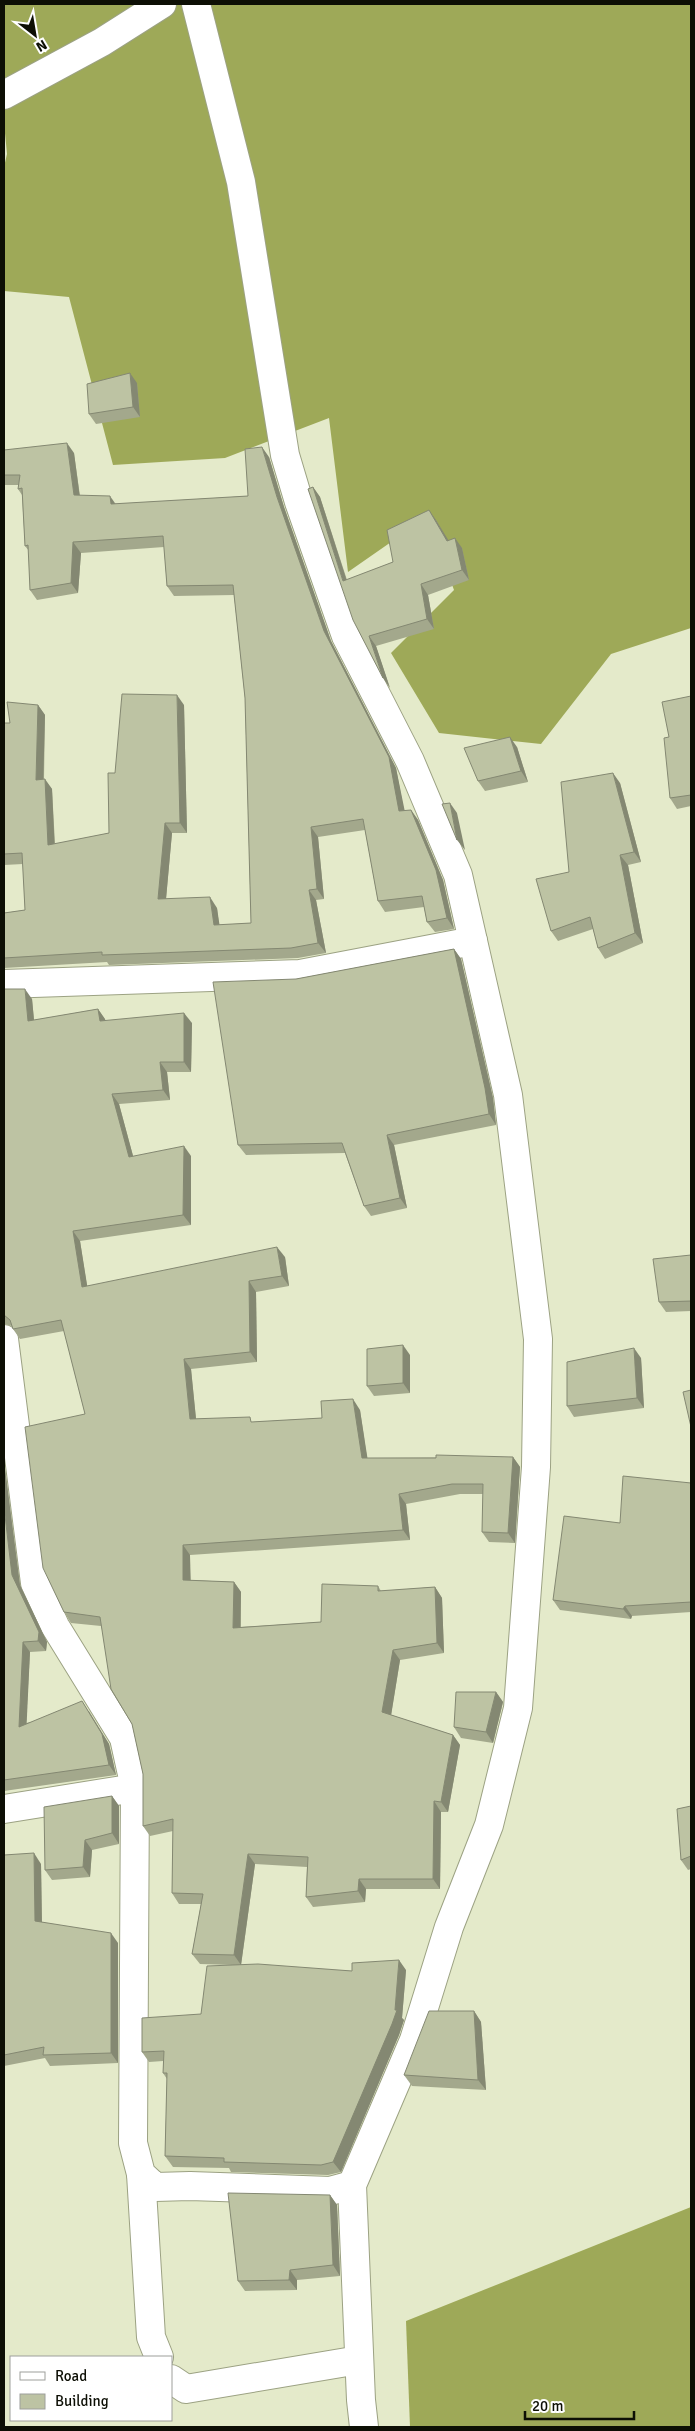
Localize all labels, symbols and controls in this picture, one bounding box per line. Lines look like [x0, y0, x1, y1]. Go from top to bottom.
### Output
north arrow [10, 10, 60, 60]
text: N [33, 36, 50, 56]
legend [10, 2356, 172, 2421]
text: Road [55, 2367, 87, 2385]
scale bar [525, 2388, 634, 2420]
text: Building [55, 2392, 109, 2410]
text: 20 m [532, 2397, 563, 2415]

